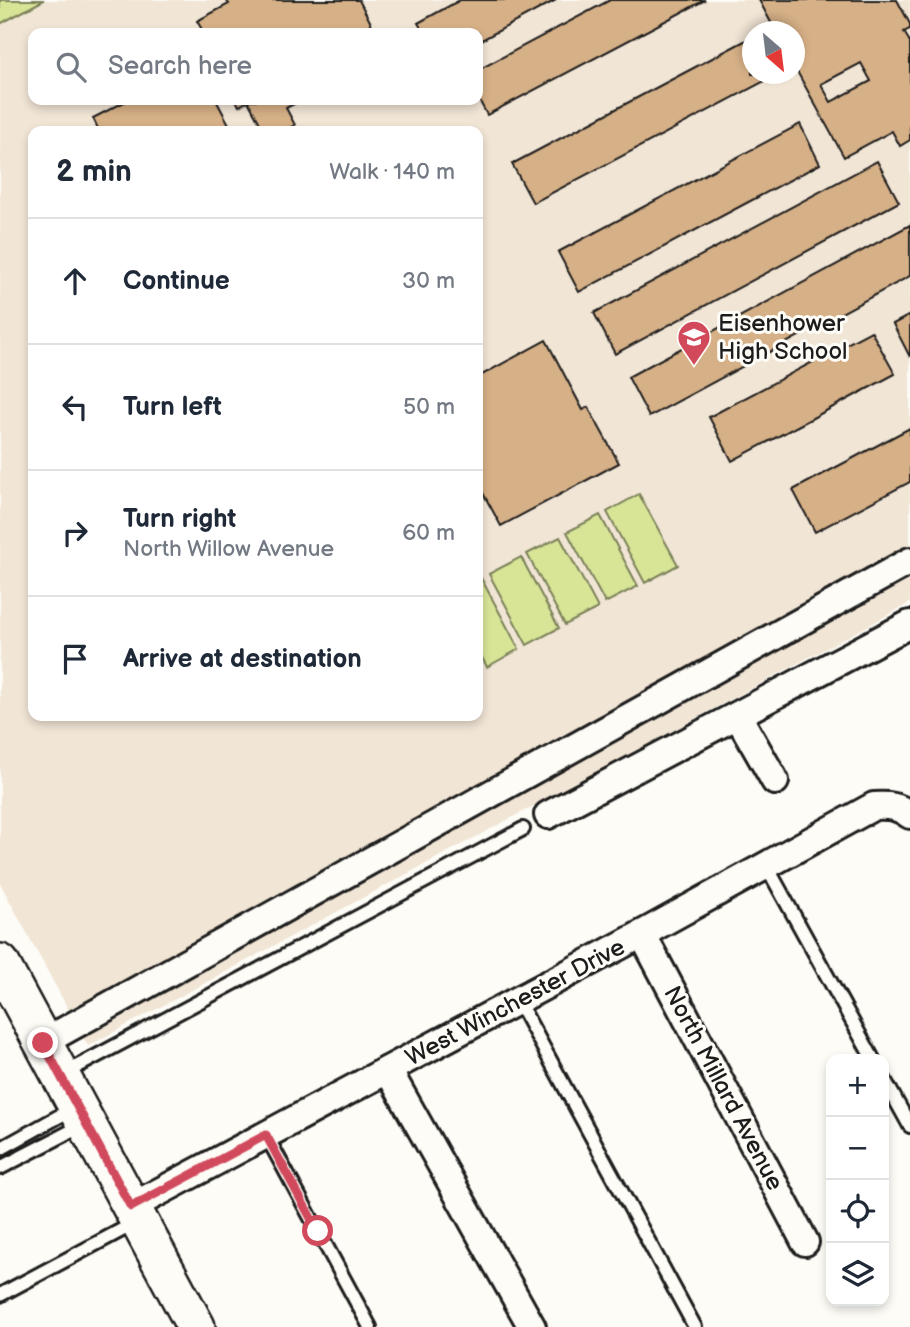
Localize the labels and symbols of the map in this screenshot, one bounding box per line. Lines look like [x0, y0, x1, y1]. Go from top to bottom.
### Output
north arrow [742, 21, 805, 84]
place label: Eisenhower High School [718, 309, 847, 366]
school or university icon: Eisenhower High School [675, 318, 713, 367]
street label: West Winchester Drive [401, 932, 630, 1073]
street label: North Millard Avenue [657, 981, 790, 1195]
route end [27, 1027, 58, 1058]
route start [302, 1215, 333, 1246]

